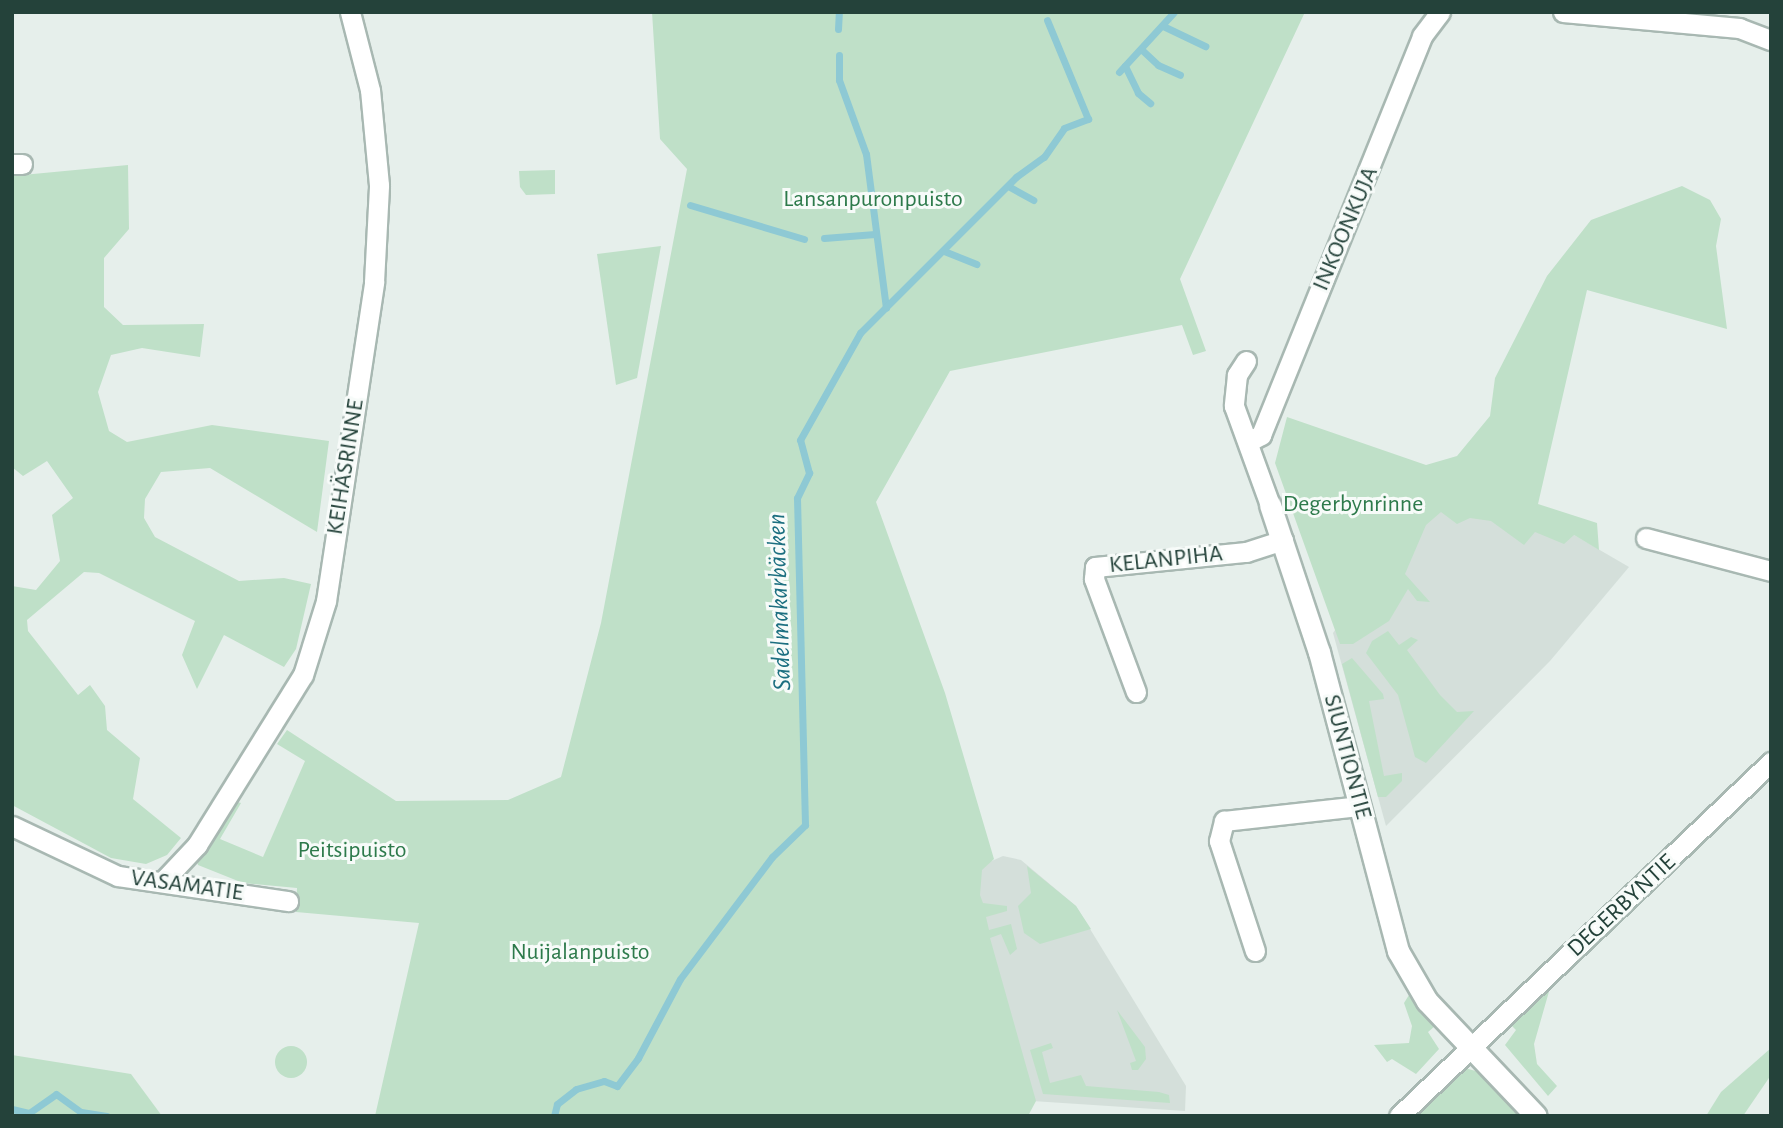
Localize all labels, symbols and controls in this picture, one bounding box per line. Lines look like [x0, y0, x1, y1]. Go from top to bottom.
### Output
street label: INKOONKUJA [1307, 163, 1385, 295]
park label: Lansanpuronpuisto [783, 186, 963, 214]
street label: KEIHÄSRINNE [321, 397, 371, 537]
park label: Degerbynrinne [1283, 491, 1423, 519]
water label: Sadelmakarbäcken [761, 513, 799, 691]
street label: KELANPIHA [1108, 540, 1224, 580]
street label: SIUNTIONTIE [1317, 692, 1377, 822]
park label: Peitsipuisto [298, 837, 406, 865]
street label: DEGERBYNTIE [1562, 849, 1682, 963]
street label: VASAMATIE [129, 864, 245, 908]
park label: Nuijalanpuisto [510, 939, 650, 967]

